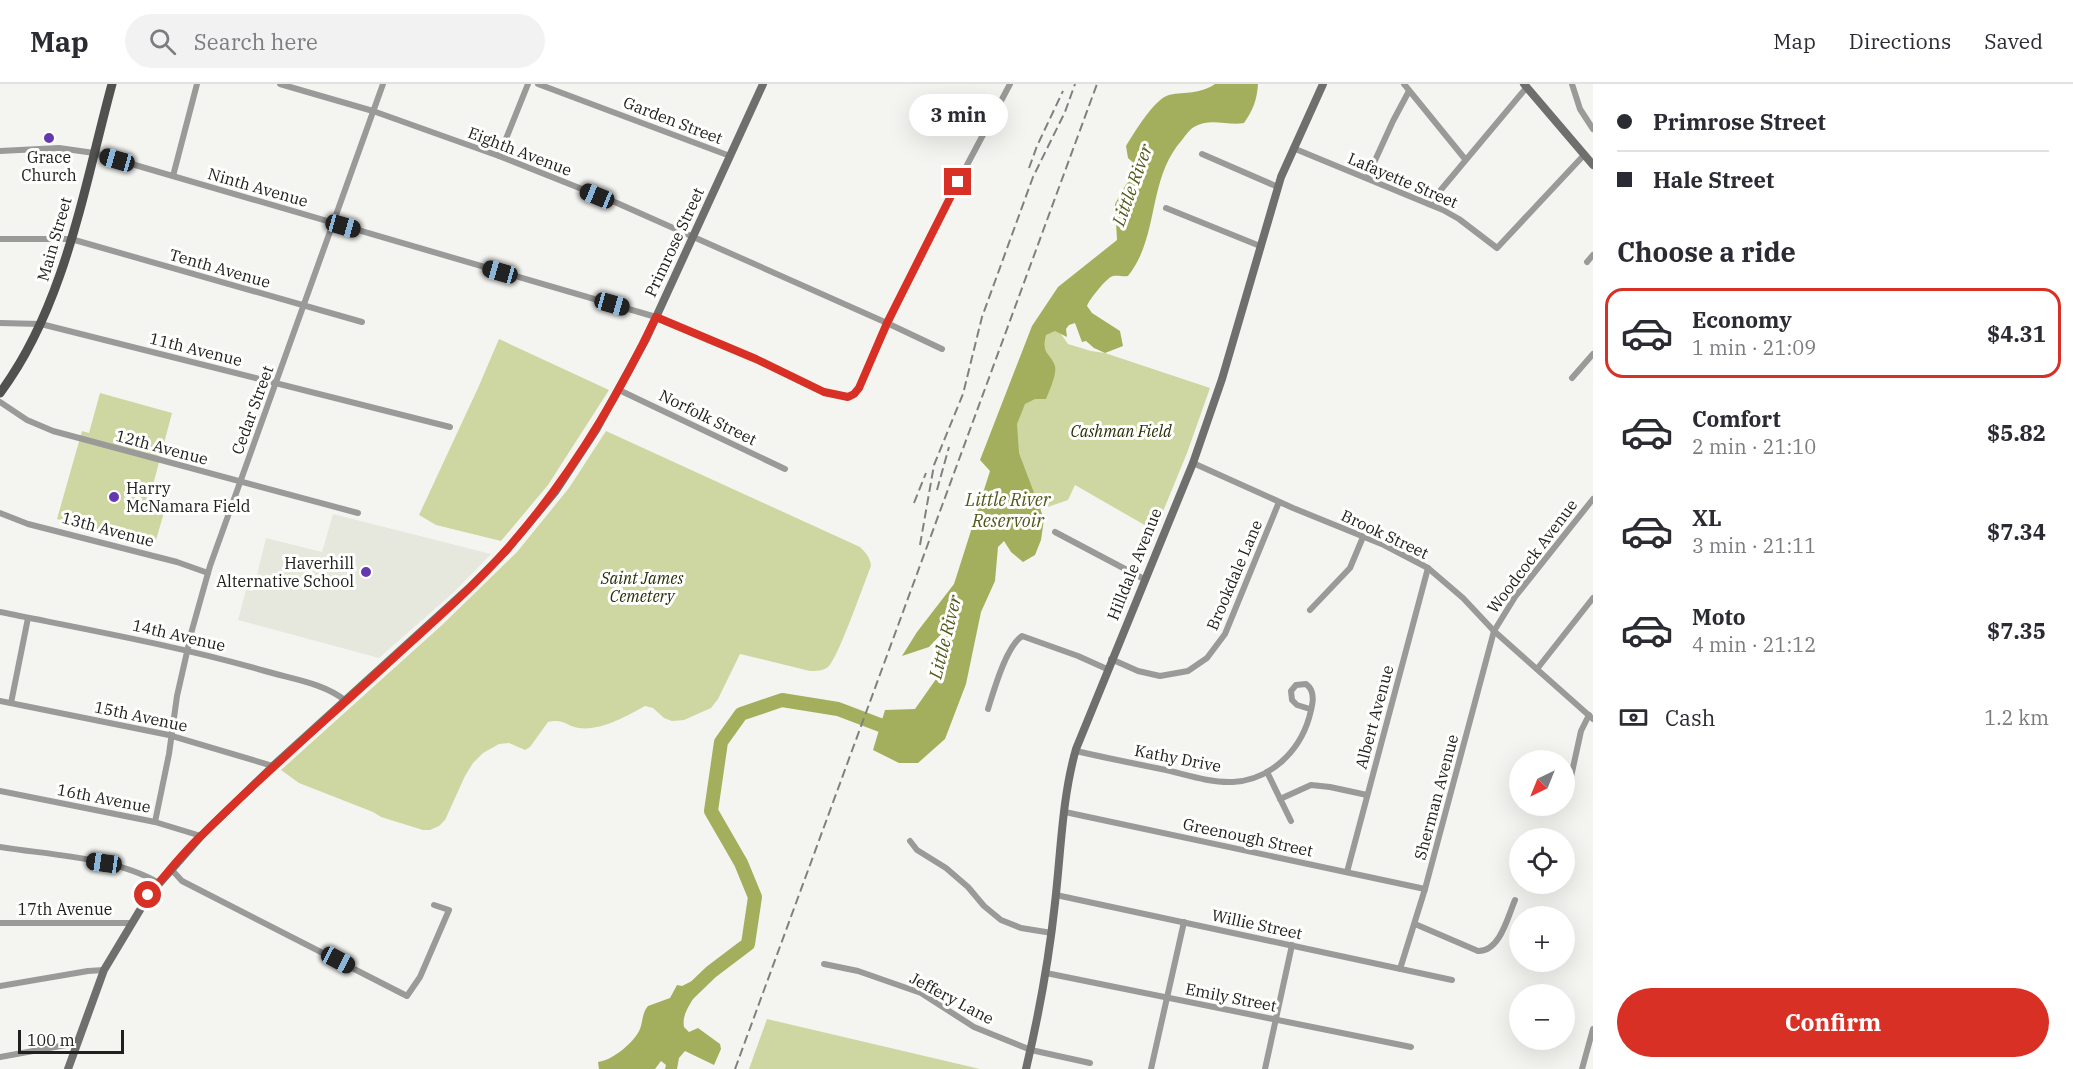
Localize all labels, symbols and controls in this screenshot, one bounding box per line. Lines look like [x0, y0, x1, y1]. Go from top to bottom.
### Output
search box [125, 14, 545, 68]
text: Map [30, 23, 89, 60]
icon: search [146, 25, 179, 58]
text: Search here [194, 27, 318, 56]
text: Map [1773, 27, 1816, 55]
text: Directions [1849, 27, 1951, 55]
text: Saved [1984, 27, 2043, 55]
street label: Garden Street [621, 92, 726, 148]
callout: 3 min [908, 95, 1008, 137]
text: 3 min [931, 101, 987, 128]
text: Primrose Street [1653, 107, 1826, 136]
street label: Eighth Avenue [465, 122, 575, 180]
marker: Grace Church [42, 131, 56, 145]
water label: Little River [1106, 140, 1158, 230]
car [97, 146, 137, 174]
place label: Grace Church [21, 147, 77, 185]
street label: Lafayette Street [1345, 148, 1461, 212]
street label: Ninth Avenue [206, 163, 310, 211]
text: Hale Street [1653, 165, 1774, 194]
route end [944, 168, 971, 195]
car [577, 181, 617, 211]
street label: Primrose Street [640, 184, 708, 300]
street label: Main Street [32, 194, 76, 283]
car [323, 212, 363, 240]
text: Choose a ride [1617, 234, 1796, 269]
street label: Tenth Avenue [167, 244, 273, 292]
car [480, 258, 520, 286]
car [592, 290, 632, 318]
text: Economy [1692, 305, 1792, 334]
icon: car [1620, 306, 1674, 360]
text: $4.31 [1987, 319, 2046, 348]
street label: 11th Avenue [148, 328, 244, 370]
text: 1 min · 21:09 [1692, 334, 1816, 361]
street label: Cedar Street [227, 362, 277, 457]
street label: Norfolk Street [656, 385, 760, 449]
text: Comfort [1692, 404, 1781, 433]
icon: car [1620, 405, 1674, 459]
text: $5.82 [1987, 418, 2046, 447]
park label: Cashman Field [1070, 421, 1172, 441]
street label: 12th Avenue [114, 425, 210, 469]
text: 2 min · 21:10 [1692, 433, 1816, 460]
place label: Harry McNamara Field [126, 478, 251, 516]
water label: Little River Reservoir [964, 488, 1052, 532]
marker: Harry McNamara Field [107, 490, 121, 504]
street label: Woodcock Avenue [1483, 495, 1581, 617]
text: XL [1692, 503, 1722, 532]
icon: car [1620, 504, 1674, 558]
street label: Hilldale Avenue [1102, 505, 1166, 623]
street label: Brook Street [1338, 505, 1432, 563]
street label: 13th Avenue [60, 507, 156, 551]
street label: Brookdale Lane [1202, 517, 1266, 633]
text: $7.34 [1987, 517, 2046, 546]
text: 3 min · 21:11 [1692, 532, 1816, 559]
place label: Haverhill Alternative School [216, 553, 354, 591]
marker: Haverhill Alternative School [359, 565, 373, 579]
park label: Saint James Cemetery [600, 568, 683, 606]
water label: Little River [923, 592, 967, 682]
text: Moto [1692, 602, 1746, 631]
icon: car [1620, 603, 1674, 657]
street label: 14th Avenue [131, 615, 227, 655]
text: $7.35 [1987, 616, 2046, 645]
text: 4 min · 21:12 [1692, 631, 1816, 658]
street label: Albert Avenue [1351, 663, 1397, 771]
street label: 15th Avenue [93, 696, 189, 736]
icon: cash [1617, 701, 1650, 734]
text: Cash [1665, 703, 1716, 732]
text: 1.2 km [1984, 704, 2049, 731]
street label: Sherman Avenue [1410, 732, 1462, 862]
street label: Kathy Drive [1133, 740, 1223, 776]
north arrow [1509, 750, 1575, 816]
map controls [1509, 750, 1575, 1050]
street label: 16th Avenue [56, 779, 152, 817]
street label: Greenough Street [1181, 813, 1315, 861]
button: locate [1509, 828, 1575, 894]
car [85, 852, 123, 874]
route start [134, 881, 161, 908]
street label: 17th Avenue [18, 899, 112, 919]
street label: Willie Street [1210, 905, 1304, 943]
button: + [1509, 906, 1575, 972]
car [318, 944, 358, 976]
street label: Jeffery Lane [907, 968, 997, 1028]
street label: Emily Street [1184, 978, 1279, 1016]
button: − [1509, 984, 1575, 1050]
button: Confirm [1617, 988, 2049, 1057]
scale bar [18, 1027, 124, 1054]
text: 100 m [27, 1030, 75, 1050]

